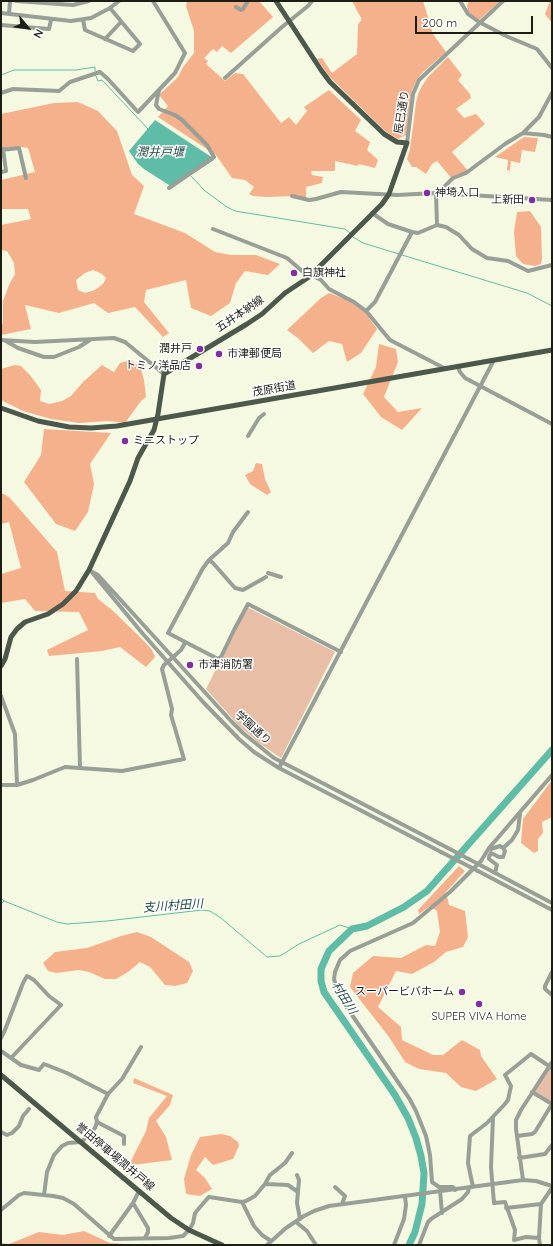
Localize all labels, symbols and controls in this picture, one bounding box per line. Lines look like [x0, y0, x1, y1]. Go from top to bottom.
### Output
north arrow [8, 8, 48, 48]
scale bar [417, 8, 535, 34]
text: 200 m [422, 15, 457, 30]
text: N [30, 27, 47, 41]
street label: 辰巳通り [392, 89, 412, 135]
water label: 潤井戸堰 [136, 145, 184, 159]
place label: 神埼入口 [435, 186, 479, 200]
marker: 神埼入口 [422, 188, 432, 198]
place label: 上新田 [491, 193, 524, 207]
marker: 上新田 [527, 195, 537, 205]
place label: 白旗神社 [302, 266, 346, 280]
marker: 白旗神社 [289, 268, 299, 278]
street label: 五井本納線 [214, 293, 266, 335]
place label: 潤井戸 [159, 342, 192, 356]
marker: 潤井戸 [195, 344, 205, 354]
place label: 市津郵便局 [227, 347, 282, 361]
marker: 市津郵便局 [214, 349, 224, 359]
place label: トミノ洋品店 [125, 359, 191, 373]
marker: トミノ洋品店 [194, 361, 204, 371]
street label: 茂原街道 [251, 379, 297, 399]
place label: ミニストップ [133, 434, 199, 448]
marker: ミニストップ [120, 436, 130, 446]
place label: 市津消防署 [198, 658, 253, 672]
marker: 市津消防署 [185, 660, 195, 670]
street label: 学園通り [232, 708, 274, 748]
water label: 支川村田川 [143, 897, 203, 915]
water label: 村田川 [328, 979, 360, 1017]
place label: スーパービバホーム [355, 985, 454, 999]
marker: スーパービバホーム [457, 987, 467, 997]
marker: SUPER VIVA Home [474, 999, 484, 1009]
place label: SUPER VIVA Home [431, 1010, 527, 1024]
street label: 誉田停車場潤井戸線 [73, 1120, 157, 1194]

